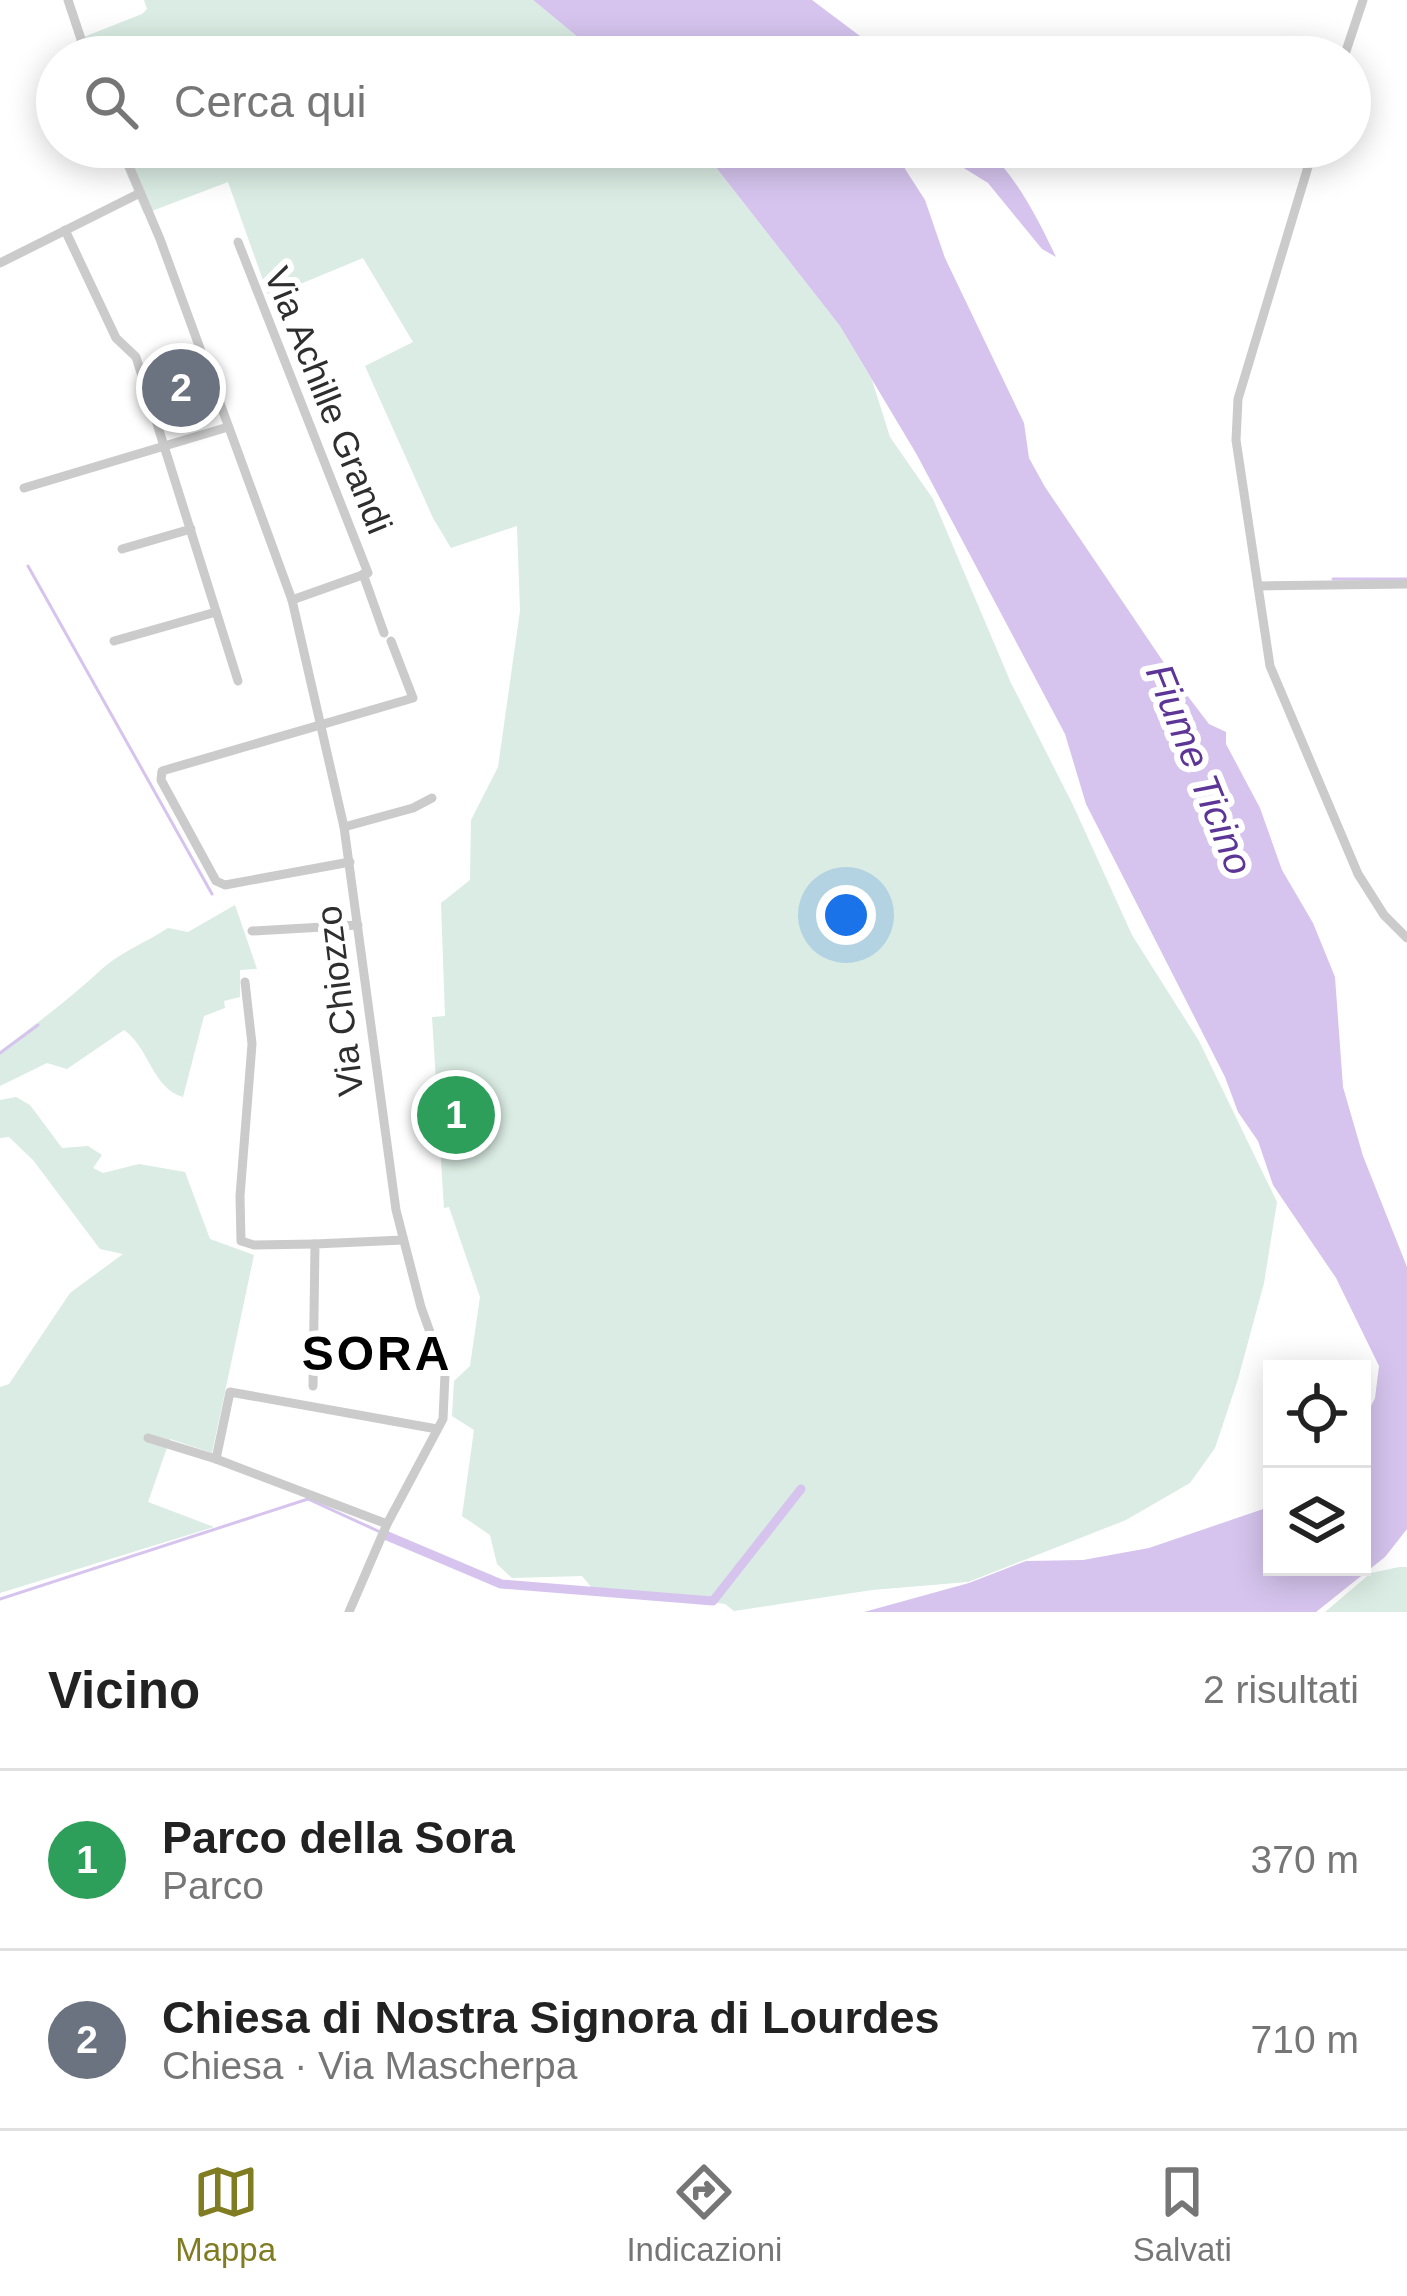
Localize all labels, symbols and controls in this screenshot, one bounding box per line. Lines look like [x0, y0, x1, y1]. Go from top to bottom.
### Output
search box [36, 36, 1371, 168]
icon: search [78, 69, 144, 135]
text: Cerca qui [174, 76, 367, 127]
street label: Via Achille Grandi [256, 261, 401, 539]
pin: 2 [142, 343, 220, 433]
water label: Fiume Ticino [1138, 658, 1261, 881]
your location [816, 885, 876, 945]
street label: Via Chiozzo [307, 903, 372, 1098]
pin: 1 [417, 1070, 495, 1160]
district label: SORA [302, 1327, 452, 1380]
map controls [1263, 1360, 1371, 1576]
button: locate [1263, 1360, 1371, 1468]
button: layers [1263, 1468, 1371, 1576]
text: Vicino [48, 1662, 200, 1719]
text: 2 risultati [1203, 1668, 1359, 1711]
text: Parco della Sora [162, 1812, 515, 1863]
text: 1 [76, 1838, 98, 1881]
text: 370 m [1251, 1838, 1359, 1881]
text: Parco [162, 1864, 264, 1907]
text: Chiesa di Nostra Signora di Lourdes [162, 1992, 940, 2043]
text: 2 [76, 2018, 98, 2061]
text: 710 m [1251, 2018, 1359, 2061]
text: Chiesa · Via Mascherpa [162, 2044, 577, 2087]
tab: Mappa [175, 2159, 276, 2269]
tab: Indicazioni [626, 2159, 782, 2269]
tab: Salvati [1133, 2159, 1232, 2269]

